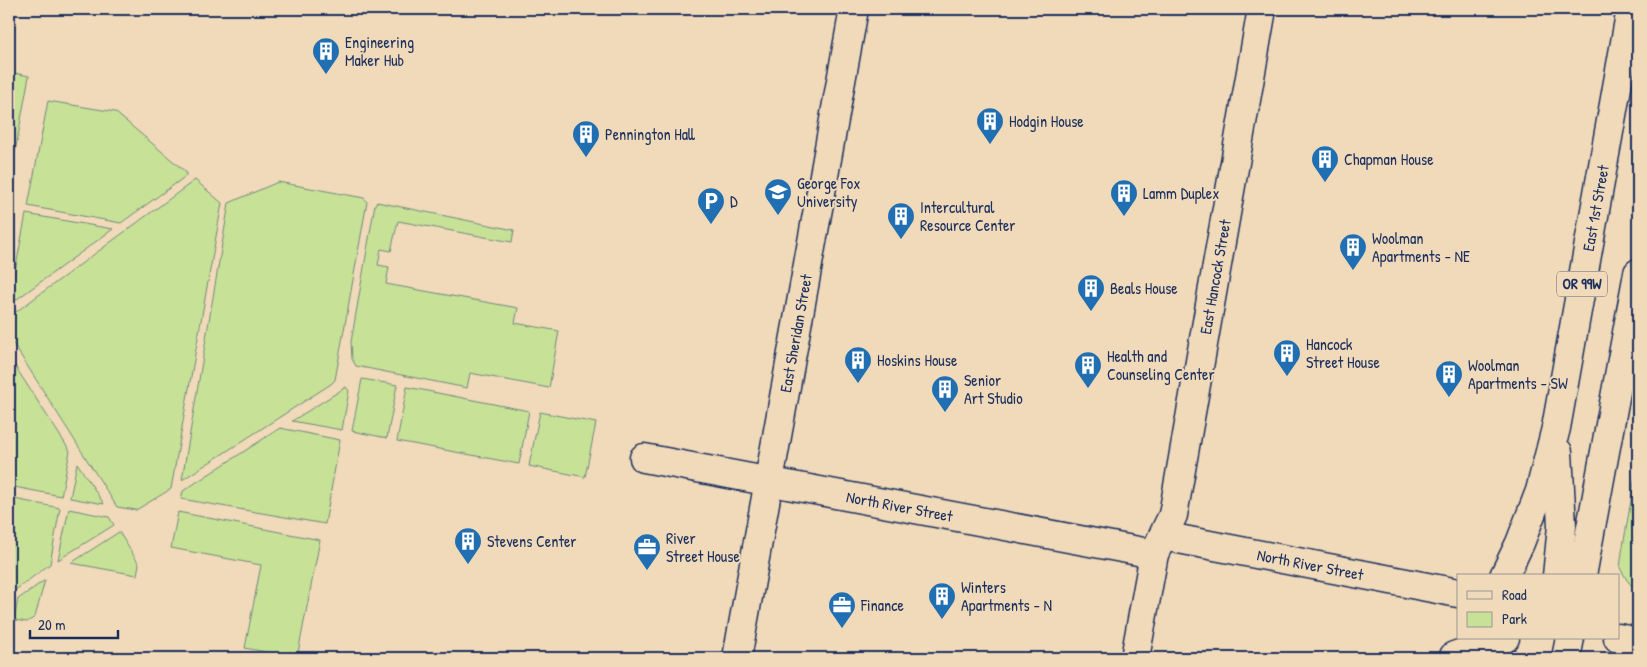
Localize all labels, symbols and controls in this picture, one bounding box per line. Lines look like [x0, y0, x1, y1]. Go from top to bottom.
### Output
place label: Engineering Maker Hub [345, 31, 414, 71]
building icon: Engineering Maker Hub [311, 36, 341, 75]
building icon: Hodgin House [975, 106, 1005, 145]
place label: Hodgin House [1009, 110, 1084, 132]
building icon: Pennington Hall [571, 119, 601, 158]
place label: Pennington Hall [605, 123, 695, 145]
building icon: Chapman House [1310, 144, 1340, 183]
place label: Chapman House [1344, 148, 1434, 170]
street label: East 1st Street [1577, 163, 1614, 253]
place label: George Fox University [797, 172, 860, 212]
school or university icon: George Fox University [763, 177, 793, 216]
building icon: Lamm Duplex [1109, 178, 1139, 217]
place label: Lamm Duplex [1143, 182, 1219, 204]
parking icon: D [696, 186, 726, 225]
place label: D [730, 190, 738, 212]
place label: Intercultural Resource Center [920, 196, 1015, 236]
building icon: Intercultural Resource Center [886, 201, 916, 240]
street label: East Hancock Street [1194, 217, 1236, 336]
place label: Woolman Apartments - NE [1372, 227, 1470, 267]
building icon: Woolman Apartments - NE [1338, 232, 1368, 271]
street label: East Sheridan Street [774, 272, 817, 394]
road number: OR 99W [1557, 272, 1607, 296]
building icon: Beals House [1076, 273, 1106, 312]
place label: Beals House [1110, 277, 1178, 299]
place label: Hancock Street House [1306, 333, 1380, 373]
building icon: Hancock Street House [1272, 338, 1302, 377]
building icon: Hoskins House [843, 345, 873, 384]
place label: Health and Counseling Center [1107, 345, 1215, 385]
place label: Hoskins House [877, 349, 958, 371]
building icon: Health and Counseling Center [1073, 350, 1103, 389]
place label: Woolman Apartments - SW [1468, 354, 1568, 394]
building icon: Woolman Apartments - SW [1434, 359, 1464, 398]
place label: Senior Art Studio [964, 369, 1023, 409]
building icon: Senior Art Studio [930, 374, 960, 413]
street label: North River Street [844, 485, 955, 527]
building icon: Stevens Center [453, 526, 483, 565]
place label: River Street House [666, 527, 740, 567]
place label: Stevens Center [487, 530, 576, 552]
office icon: River Street House [632, 532, 662, 571]
street label: North River Street [1255, 543, 1366, 586]
legend [1457, 574, 1620, 640]
place label: Winters Apartments - N [961, 576, 1052, 616]
building icon: Winters Apartments - N [927, 581, 957, 620]
text: Road [1502, 584, 1527, 605]
office icon: Finance [827, 590, 857, 629]
place label: Finance [860, 594, 905, 616]
scale bar [30, 607, 118, 639]
text: Park [1502, 608, 1527, 629]
text: 20 m [38, 614, 65, 635]

